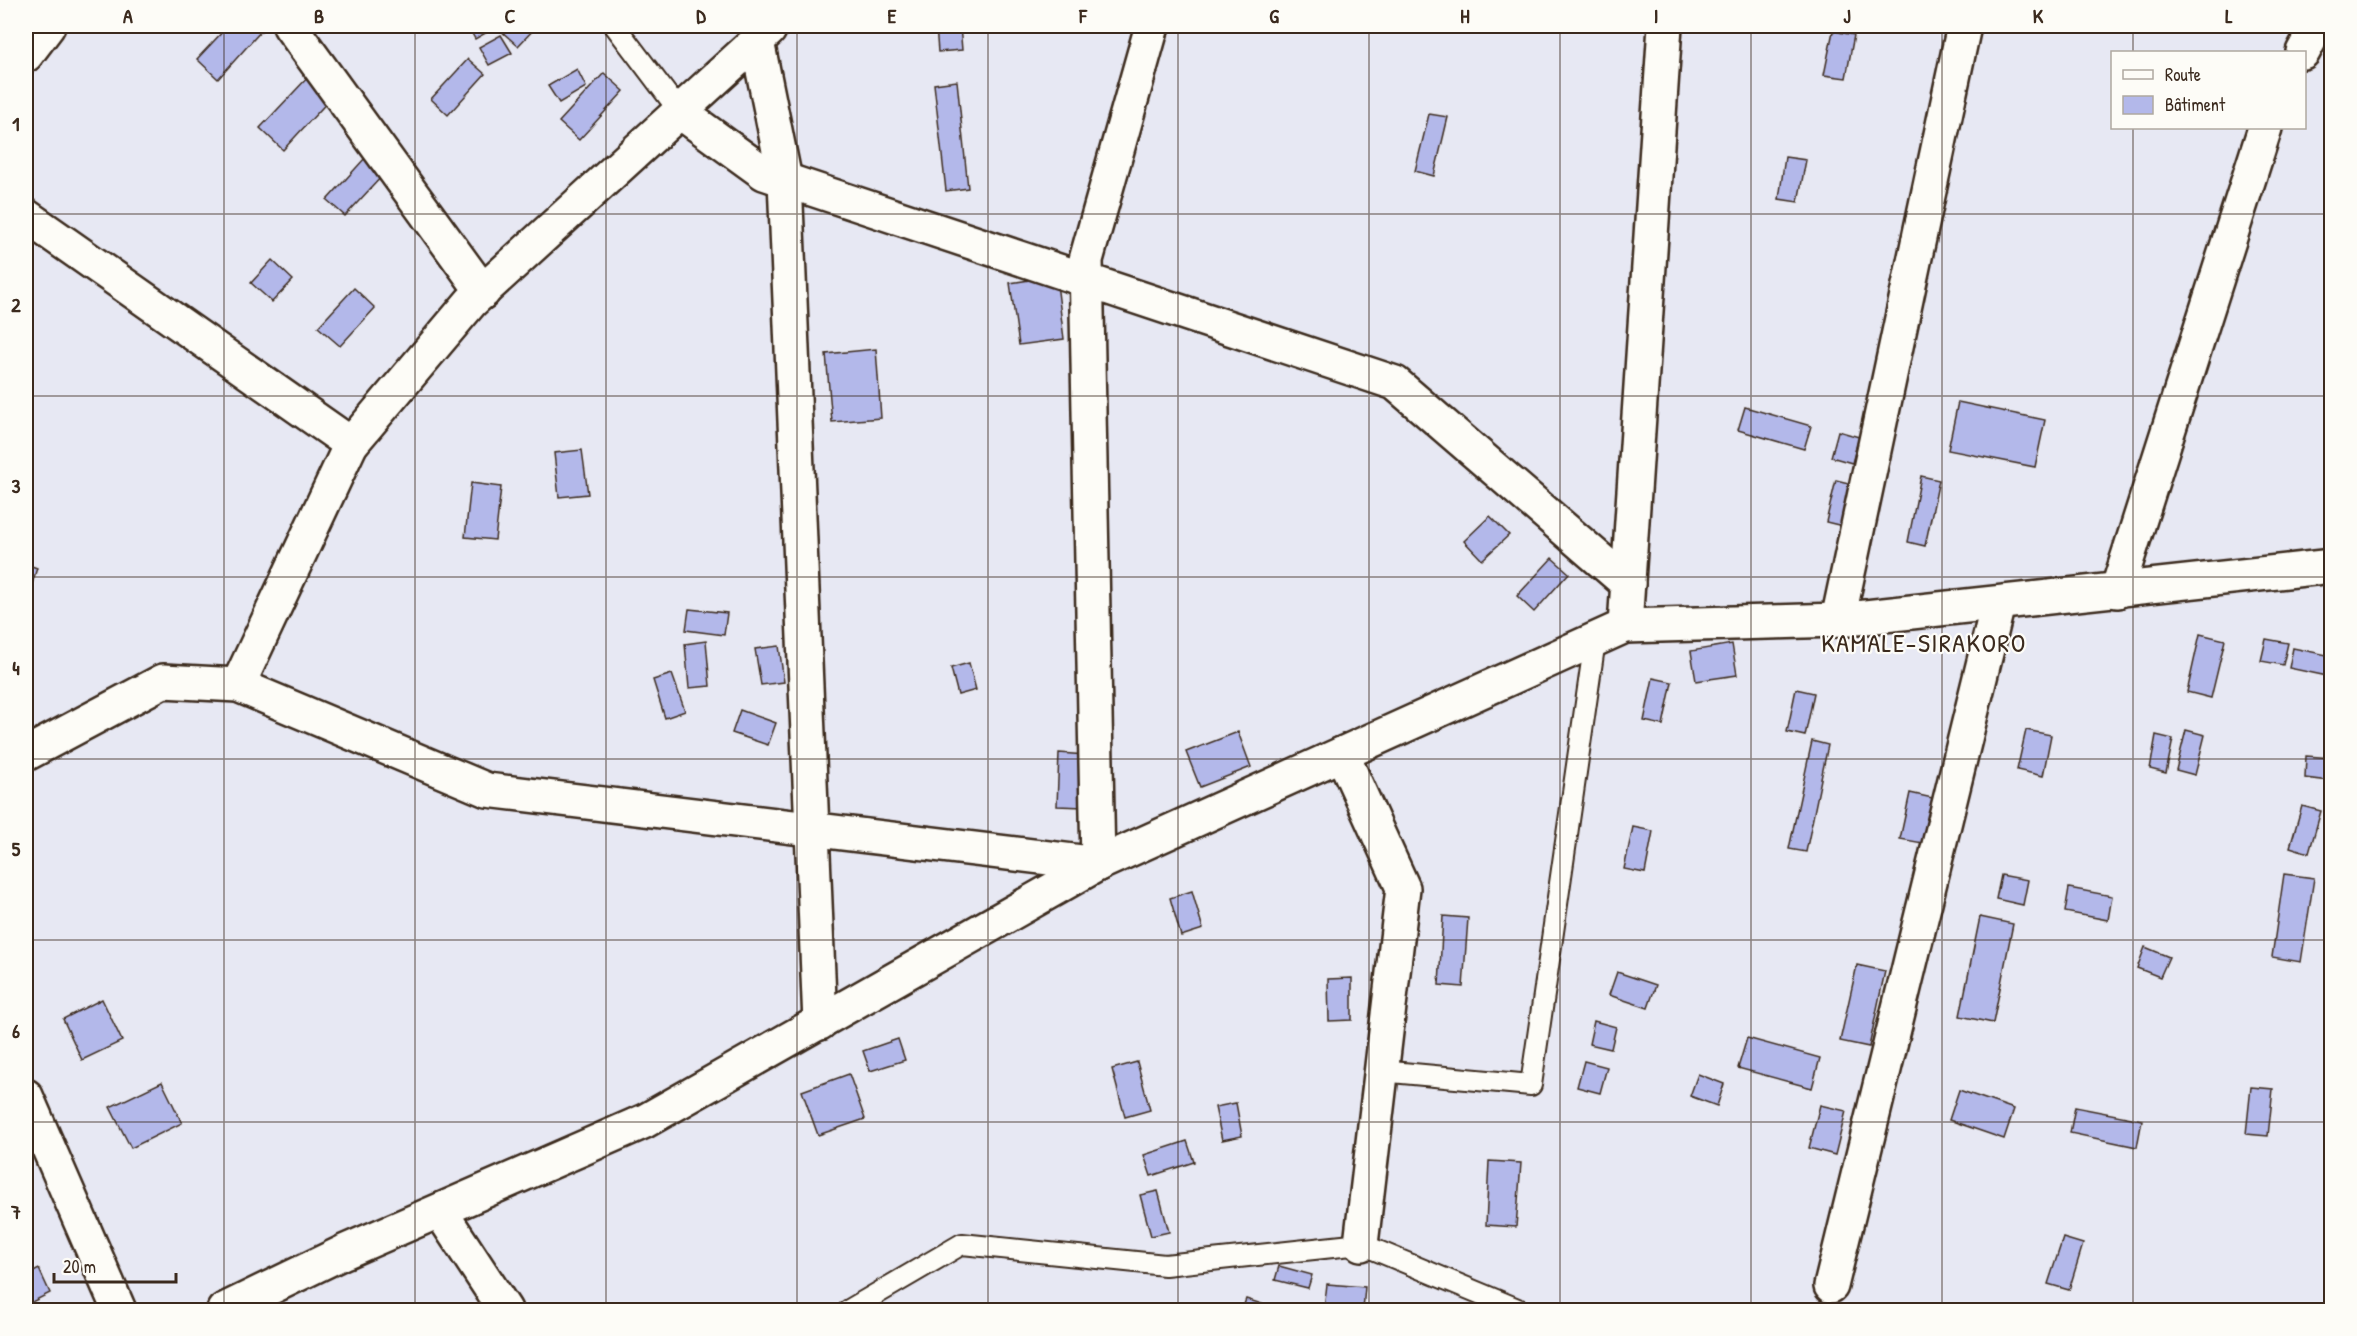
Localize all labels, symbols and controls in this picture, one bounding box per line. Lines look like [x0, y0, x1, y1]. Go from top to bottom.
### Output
text: A [123, 2, 133, 29]
text: B [314, 2, 324, 29]
text: C [505, 2, 516, 29]
text: D [696, 2, 706, 29]
text: E [888, 2, 897, 29]
text: F [1078, 2, 1088, 29]
text: G [1269, 2, 1279, 29]
text: H [1460, 2, 1470, 29]
text: I [1654, 2, 1658, 29]
text: J [1843, 2, 1851, 29]
text: K [2033, 2, 2044, 29]
text: L [2225, 2, 2233, 29]
legend [2111, 51, 2306, 129]
text: Route [2165, 62, 2201, 87]
text: Bâtiment [2165, 92, 2226, 117]
text: 1 [12, 110, 20, 137]
text: 2 [11, 291, 21, 318]
text: 3 [12, 472, 21, 499]
district label: KAMALE-SIRAKORO [1821, 625, 2027, 660]
text: 4 [12, 654, 20, 681]
text: 5 [12, 835, 21, 862]
text: 6 [12, 1017, 20, 1044]
text: 7 [10, 1198, 21, 1225]
scale bar [54, 1246, 176, 1284]
text: 20 m [63, 1254, 96, 1279]

